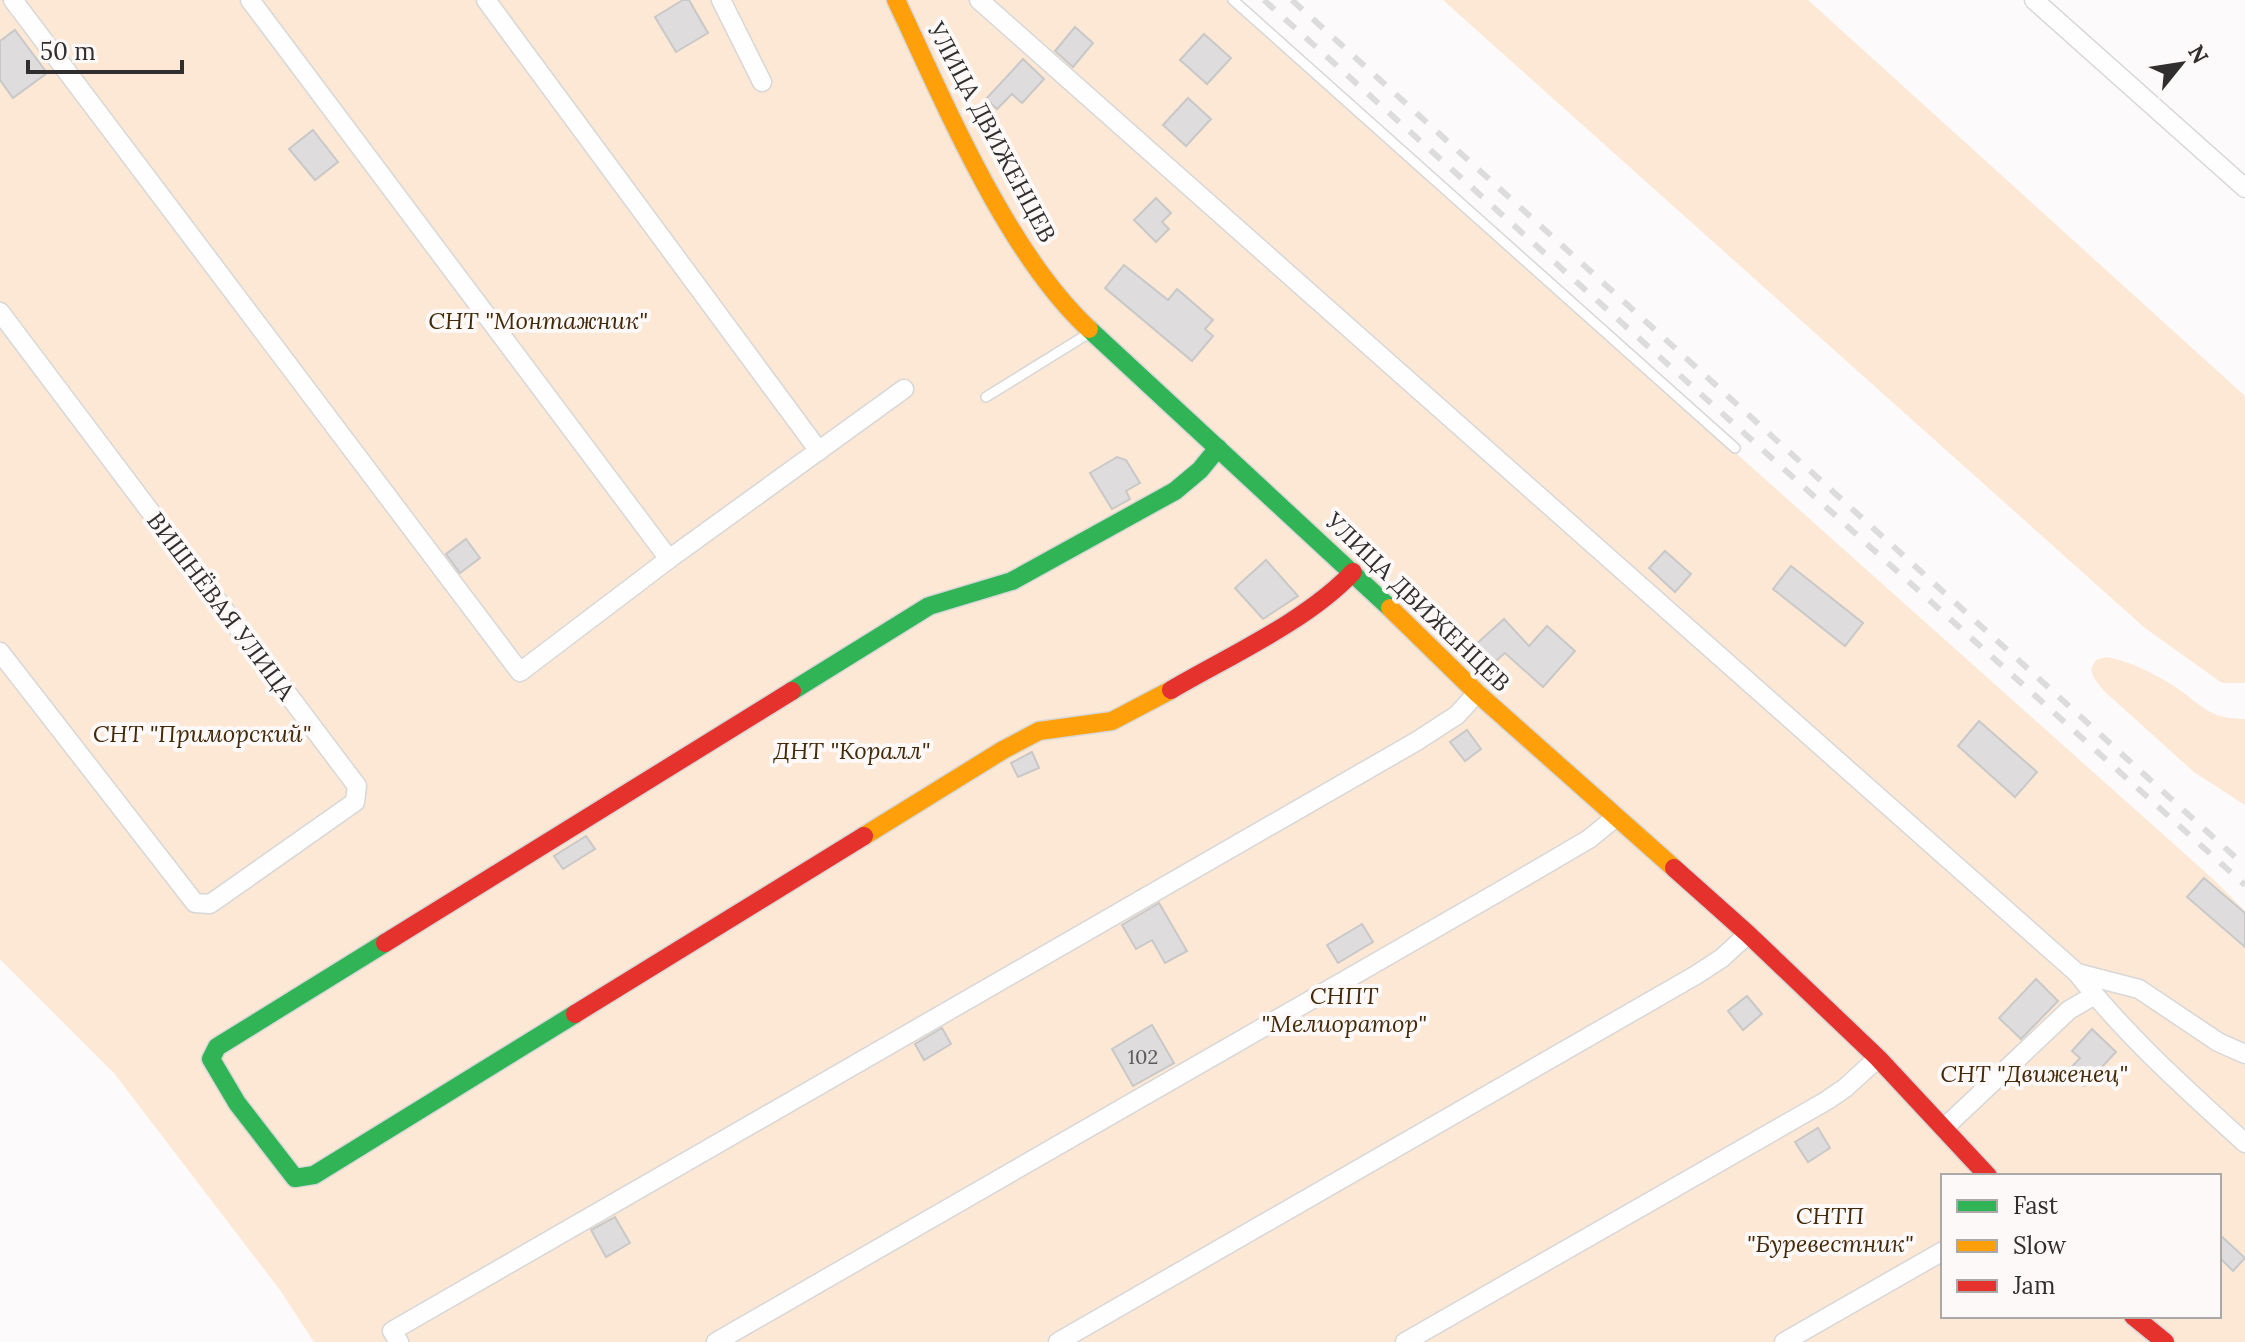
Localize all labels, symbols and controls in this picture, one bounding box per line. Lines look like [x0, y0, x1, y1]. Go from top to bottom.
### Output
street label: УЛИЦА ДВИЖЕНЦЕВ [920, 16, 1063, 247]
scale bar [28, 24, 182, 74]
north arrow [2141, 24, 2221, 104]
text: 50 m [40, 36, 96, 67]
text: N [2182, 40, 2215, 68]
park label: СНТ "Монтажник" [428, 305, 648, 336]
street label: УЛИЦА ДВИЖЕНЦЕВ [1318, 505, 1517, 698]
street label: ВИШНЁВАЯ УЛИЦА [140, 506, 302, 707]
park label: СНТ "Приморский" [93, 718, 311, 749]
park label: ДНТ "Коралл" [773, 735, 930, 766]
park label: СНПТ "Мелиоратор" [1261, 980, 1427, 1039]
house number: 102 [1128, 1044, 1158, 1069]
park label: СНТ "Движенец" [1940, 1058, 2128, 1089]
legend [1941, 1174, 2221, 1318]
text: Fast [2013, 1190, 2059, 1221]
park label: СНТП "Буревестник" [1747, 1200, 1913, 1259]
text: Slow [2013, 1230, 2067, 1261]
text: Jam [2012, 1270, 2055, 1301]

